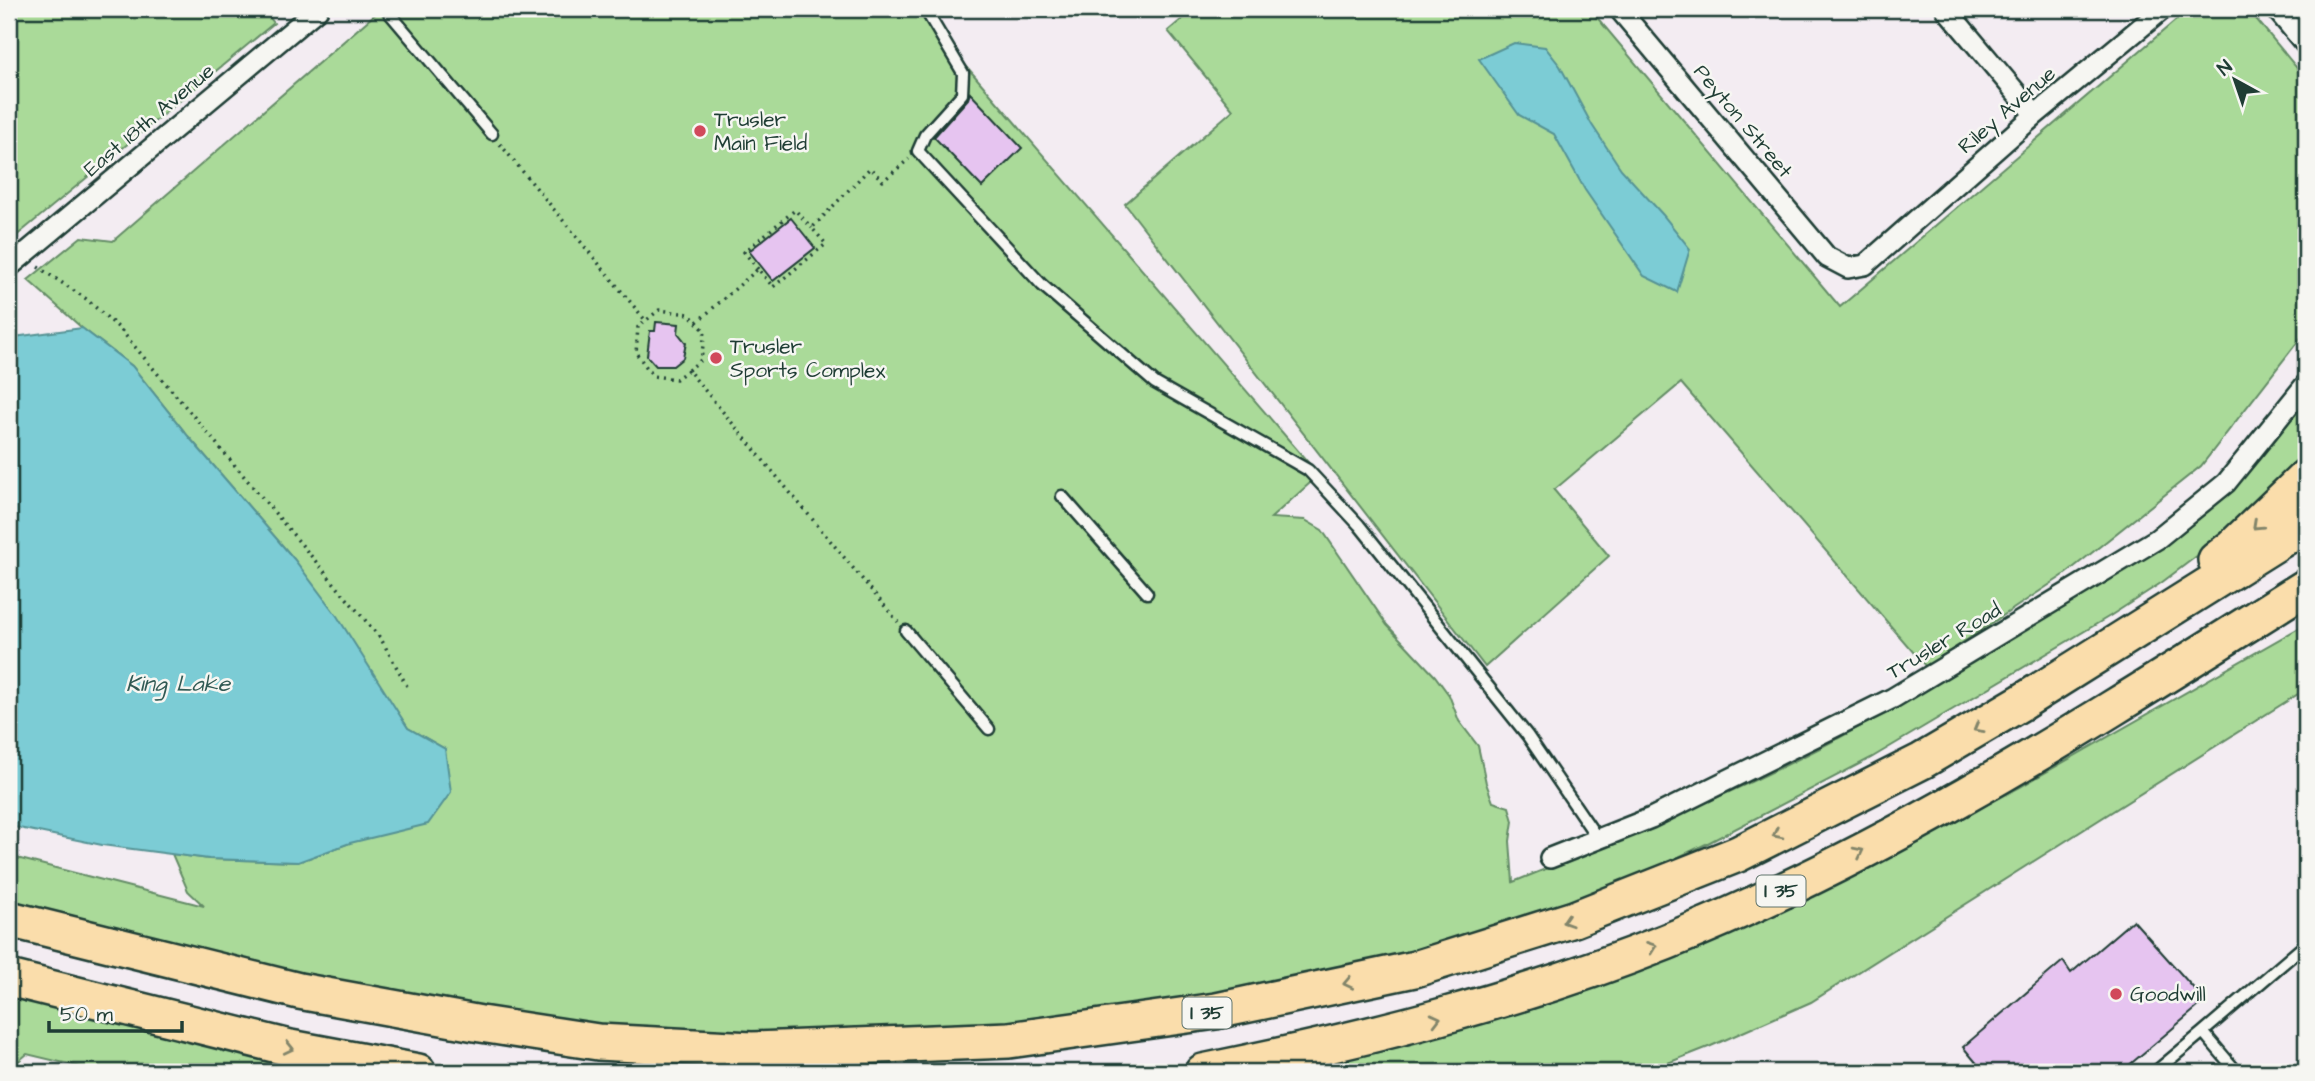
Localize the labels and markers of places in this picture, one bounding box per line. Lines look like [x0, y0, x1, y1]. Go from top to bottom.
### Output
place label: Trusler Main Field [714, 105, 808, 158]
marker: Trusler Main Field [692, 123, 708, 139]
place label: Trusler Sports Complex [730, 332, 885, 386]
marker: Trusler Sports Complex [708, 350, 724, 366]
place label: Goodwill [2130, 980, 2206, 1009]
marker: Goodwill [2108, 986, 2124, 1002]

